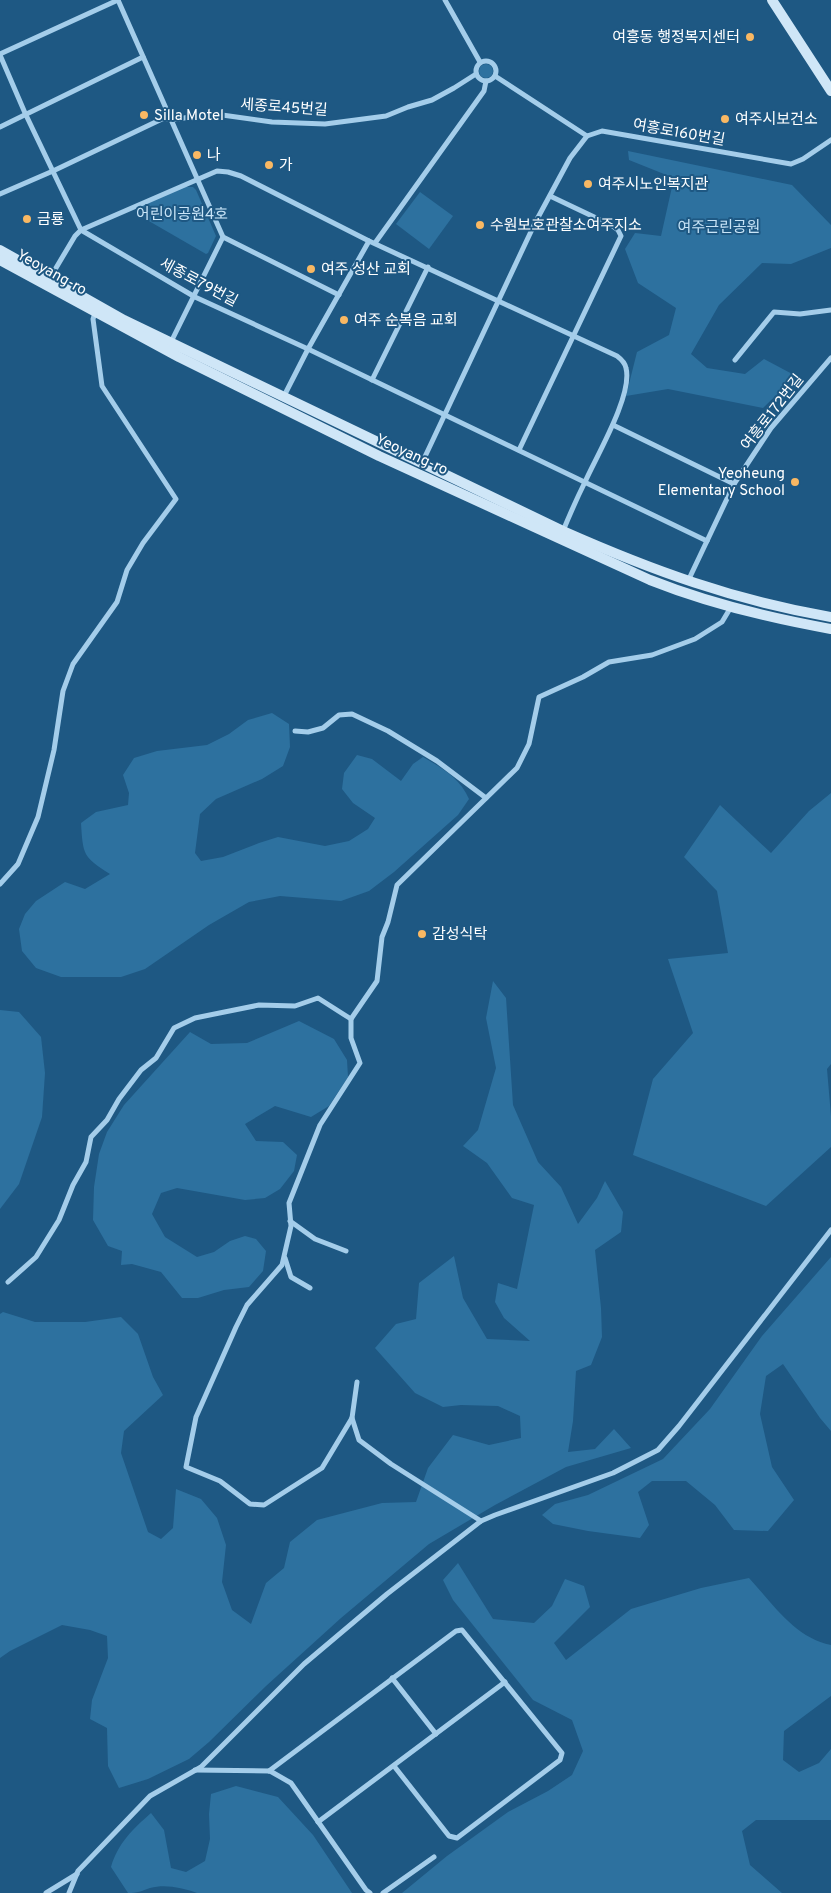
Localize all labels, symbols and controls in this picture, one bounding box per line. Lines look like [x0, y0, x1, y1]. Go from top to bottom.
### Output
place label: 여흥동 행정복지센터 [612, 29, 740, 48]
marker: 여흥동 행정복지센터 [744, 31, 756, 43]
street label: 세종로45번길 [240, 96, 328, 121]
place label: Silla Motel [154, 107, 224, 126]
marker: Silla Motel [138, 109, 150, 121]
place label: 여주시보건소 [735, 111, 818, 130]
marker: 여주시보건소 [719, 113, 731, 125]
street label: 여흥로160번길 [631, 116, 726, 151]
place label: 나 [207, 147, 221, 166]
marker: 나 [191, 149, 203, 161]
place label: 가 [279, 157, 293, 176]
marker: 가 [263, 159, 275, 171]
place label: 여주시노인복지관 [598, 176, 709, 195]
marker: 여주시노인복지관 [582, 178, 594, 190]
park label: 어린이공원4호 [136, 206, 228, 225]
place label: 금룡 [37, 211, 65, 230]
marker: 금룡 [21, 213, 33, 225]
place label: 수원보호관찰소여주지소 [490, 217, 642, 236]
marker: 수원보호관찰소여주지소 [474, 219, 486, 231]
park label: 여주근린공원 [678, 219, 760, 238]
street label: Yeoyang-ro [13, 246, 90, 300]
street label: 세종로79번길 [156, 255, 241, 312]
place label: 여주 성산 교회 [321, 261, 411, 280]
marker: 여주 성산 교회 [305, 263, 317, 275]
place label: 여주 순복음 교회 [354, 312, 458, 331]
marker: 여주 순복음 교회 [338, 314, 350, 326]
street label: 여흥로172번길 [738, 371, 809, 455]
street label: Yeoyang-ro [372, 430, 450, 480]
place label: Yeoheung Elementary School [658, 465, 785, 501]
marker: Yeoheung Elementary School [789, 476, 801, 488]
place label: 감성식탁 [432, 926, 487, 945]
marker: 감성식탁 [416, 928, 428, 940]

